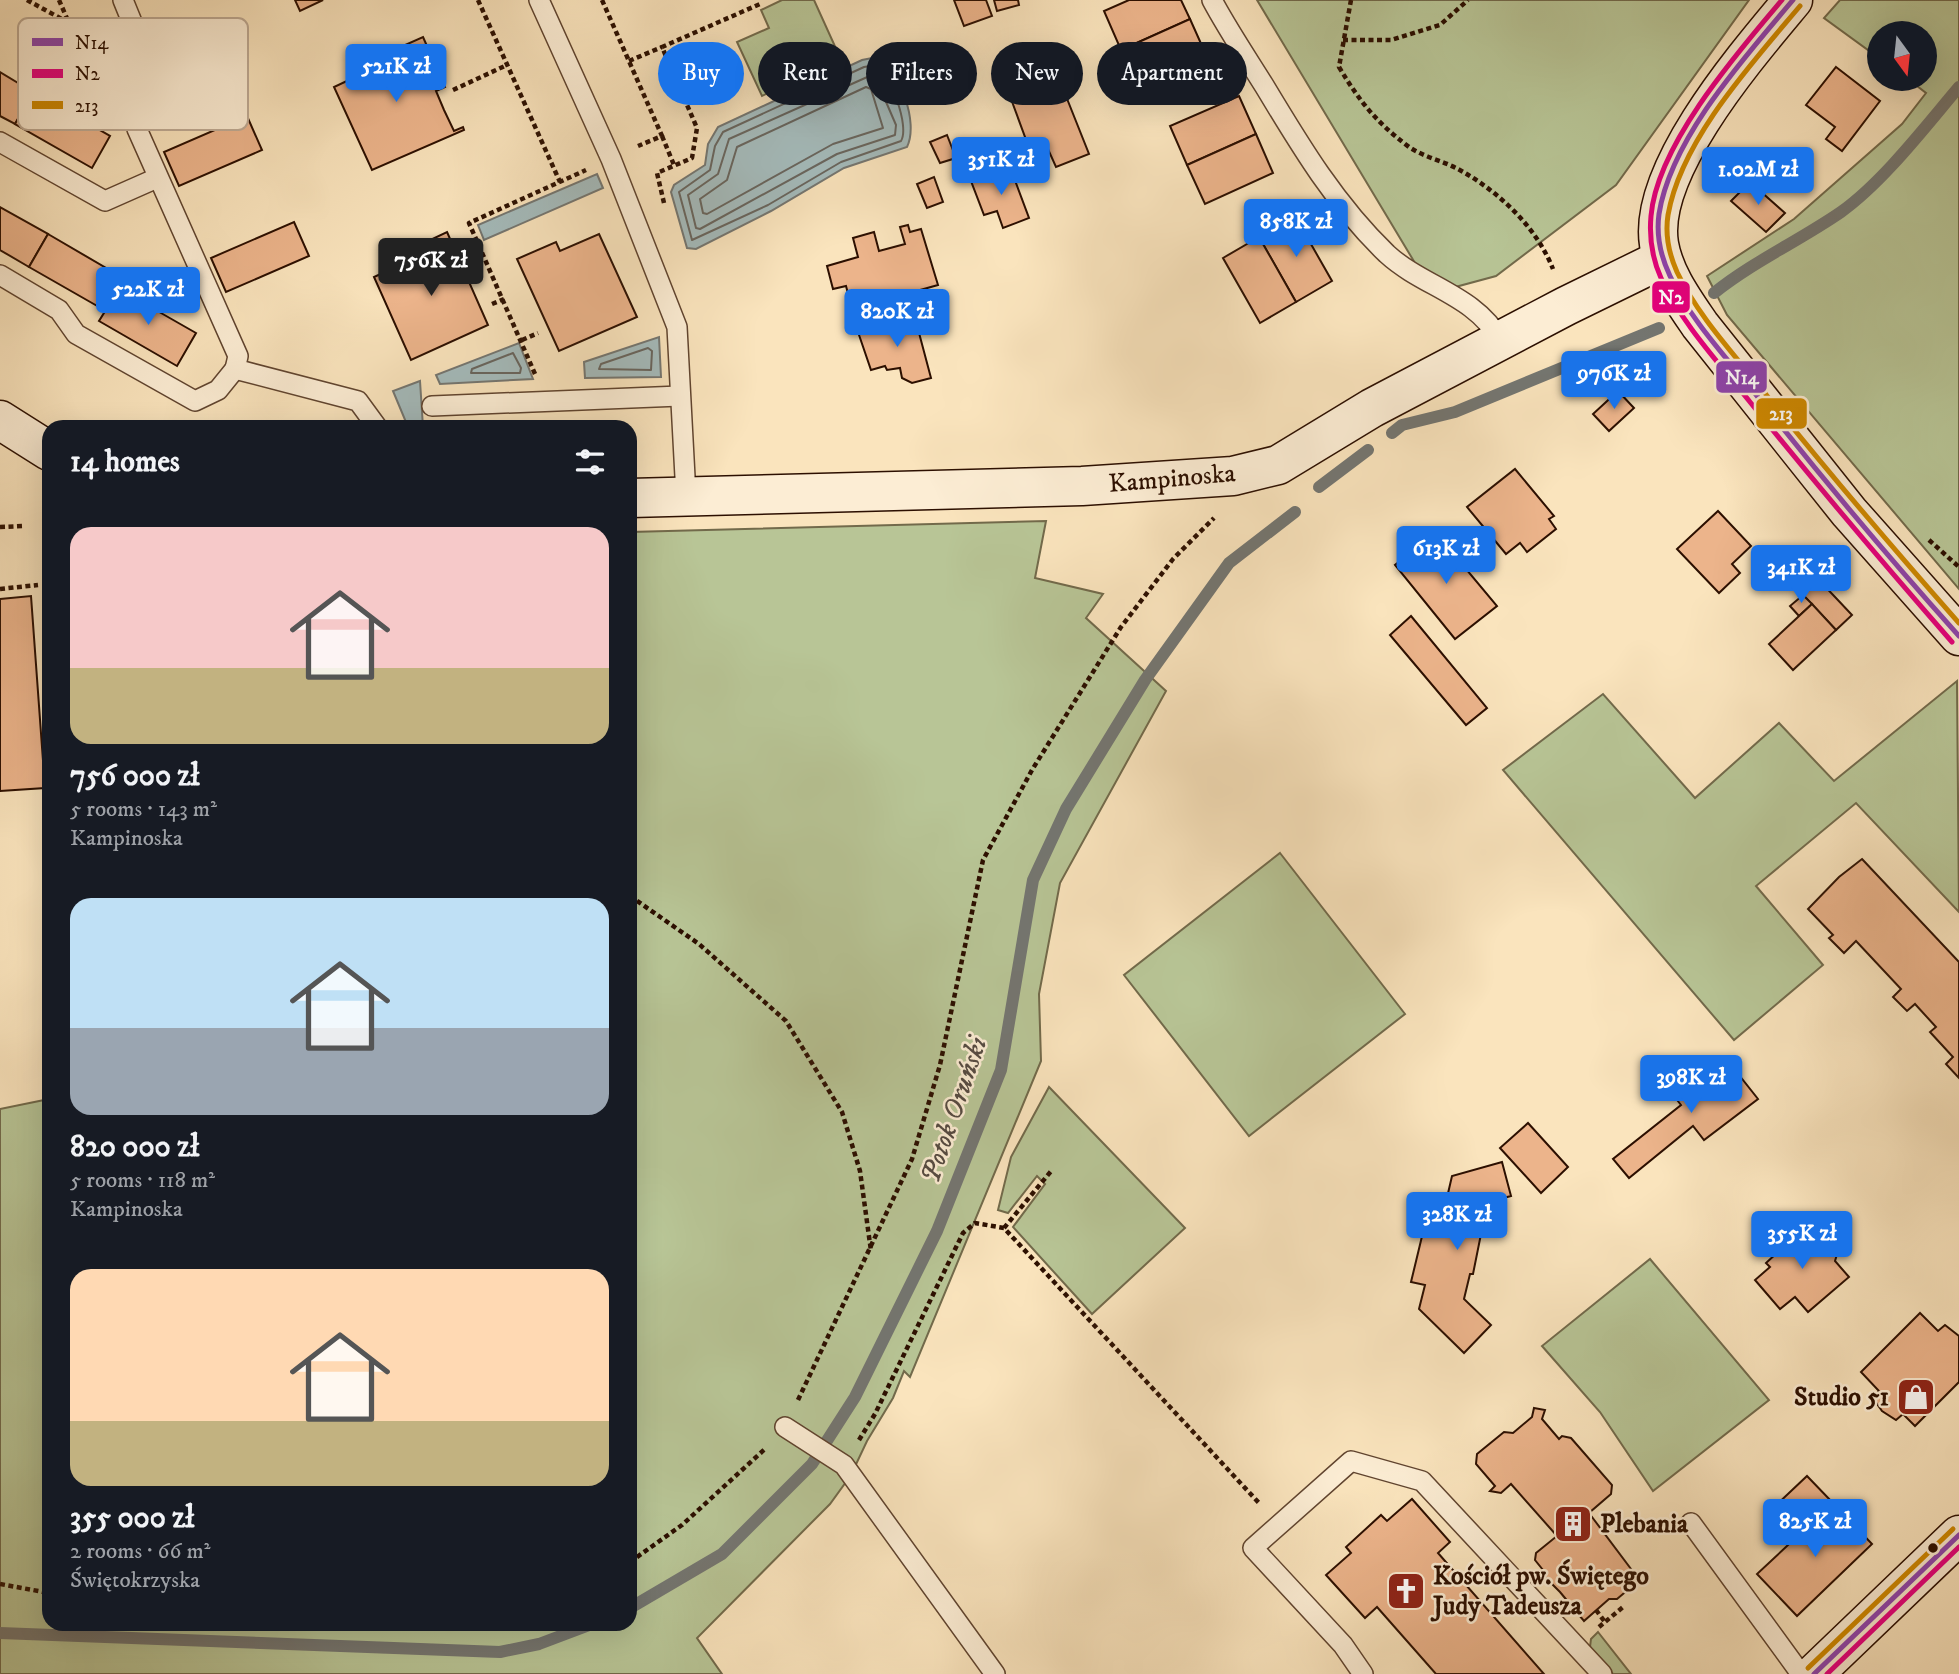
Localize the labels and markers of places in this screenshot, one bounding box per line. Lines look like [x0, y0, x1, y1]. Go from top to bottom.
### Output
pin: 521K zł [331, 44, 461, 104]
pin: 351K zł [936, 138, 1066, 197]
pin: 1.02M zł [1686, 148, 1830, 207]
pin: 858K zł [1231, 200, 1361, 259]
pin: 756K zł [366, 238, 496, 298]
pin: 522K zł [83, 268, 213, 327]
pin: 820K zł [832, 290, 962, 349]
pin: 976K zł [1549, 352, 1679, 411]
pin: 613K zł [1381, 526, 1511, 586]
pin: 341K zł [1736, 546, 1866, 605]
pin: 398K zł [1626, 1056, 1756, 1115]
pin: 328K zł [1392, 1192, 1522, 1252]
pin: 355K zł [1737, 1212, 1867, 1271]
shop icon: Studio 51 [1895, 1376, 1937, 1418]
place label: Studio 51 [1794, 1381, 1889, 1414]
pin: 825K zł [1750, 1500, 1880, 1559]
building icon: Plebania [1552, 1503, 1594, 1545]
place label: Plebania [1600, 1508, 1689, 1541]
unlabelled marker [1926, 1541, 1940, 1555]
place label: Kościół pw. Świętego Judy Tadeusza [1430, 1559, 1649, 1623]
church icon: Kościół pw. Świętego Judy Tadeusza [1385, 1570, 1427, 1612]

